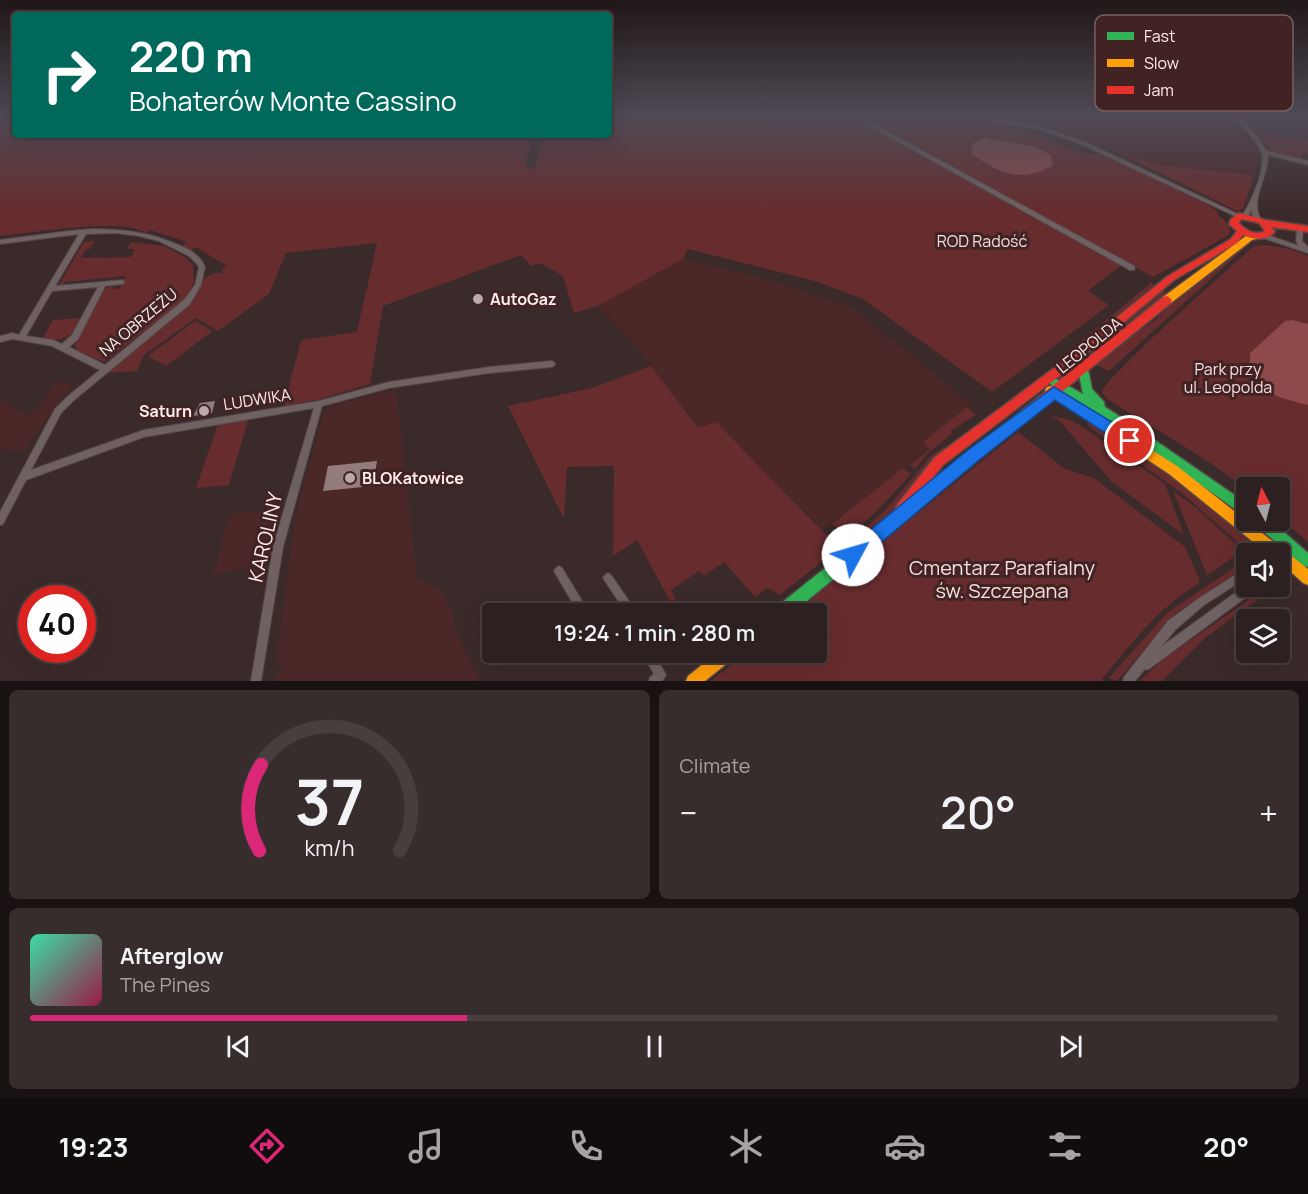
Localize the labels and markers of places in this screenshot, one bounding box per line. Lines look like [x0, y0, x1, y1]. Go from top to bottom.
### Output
place label: AutoGaz [490, 288, 557, 310]
marker: AutoGaz [471, 292, 485, 306]
place label: Saturn [139, 400, 192, 422]
marker: Saturn [197, 404, 211, 418]
pin [1104, 415, 1155, 466]
place label: BLOKatowice [362, 467, 464, 489]
marker: BLOKatowice [343, 471, 357, 485]

